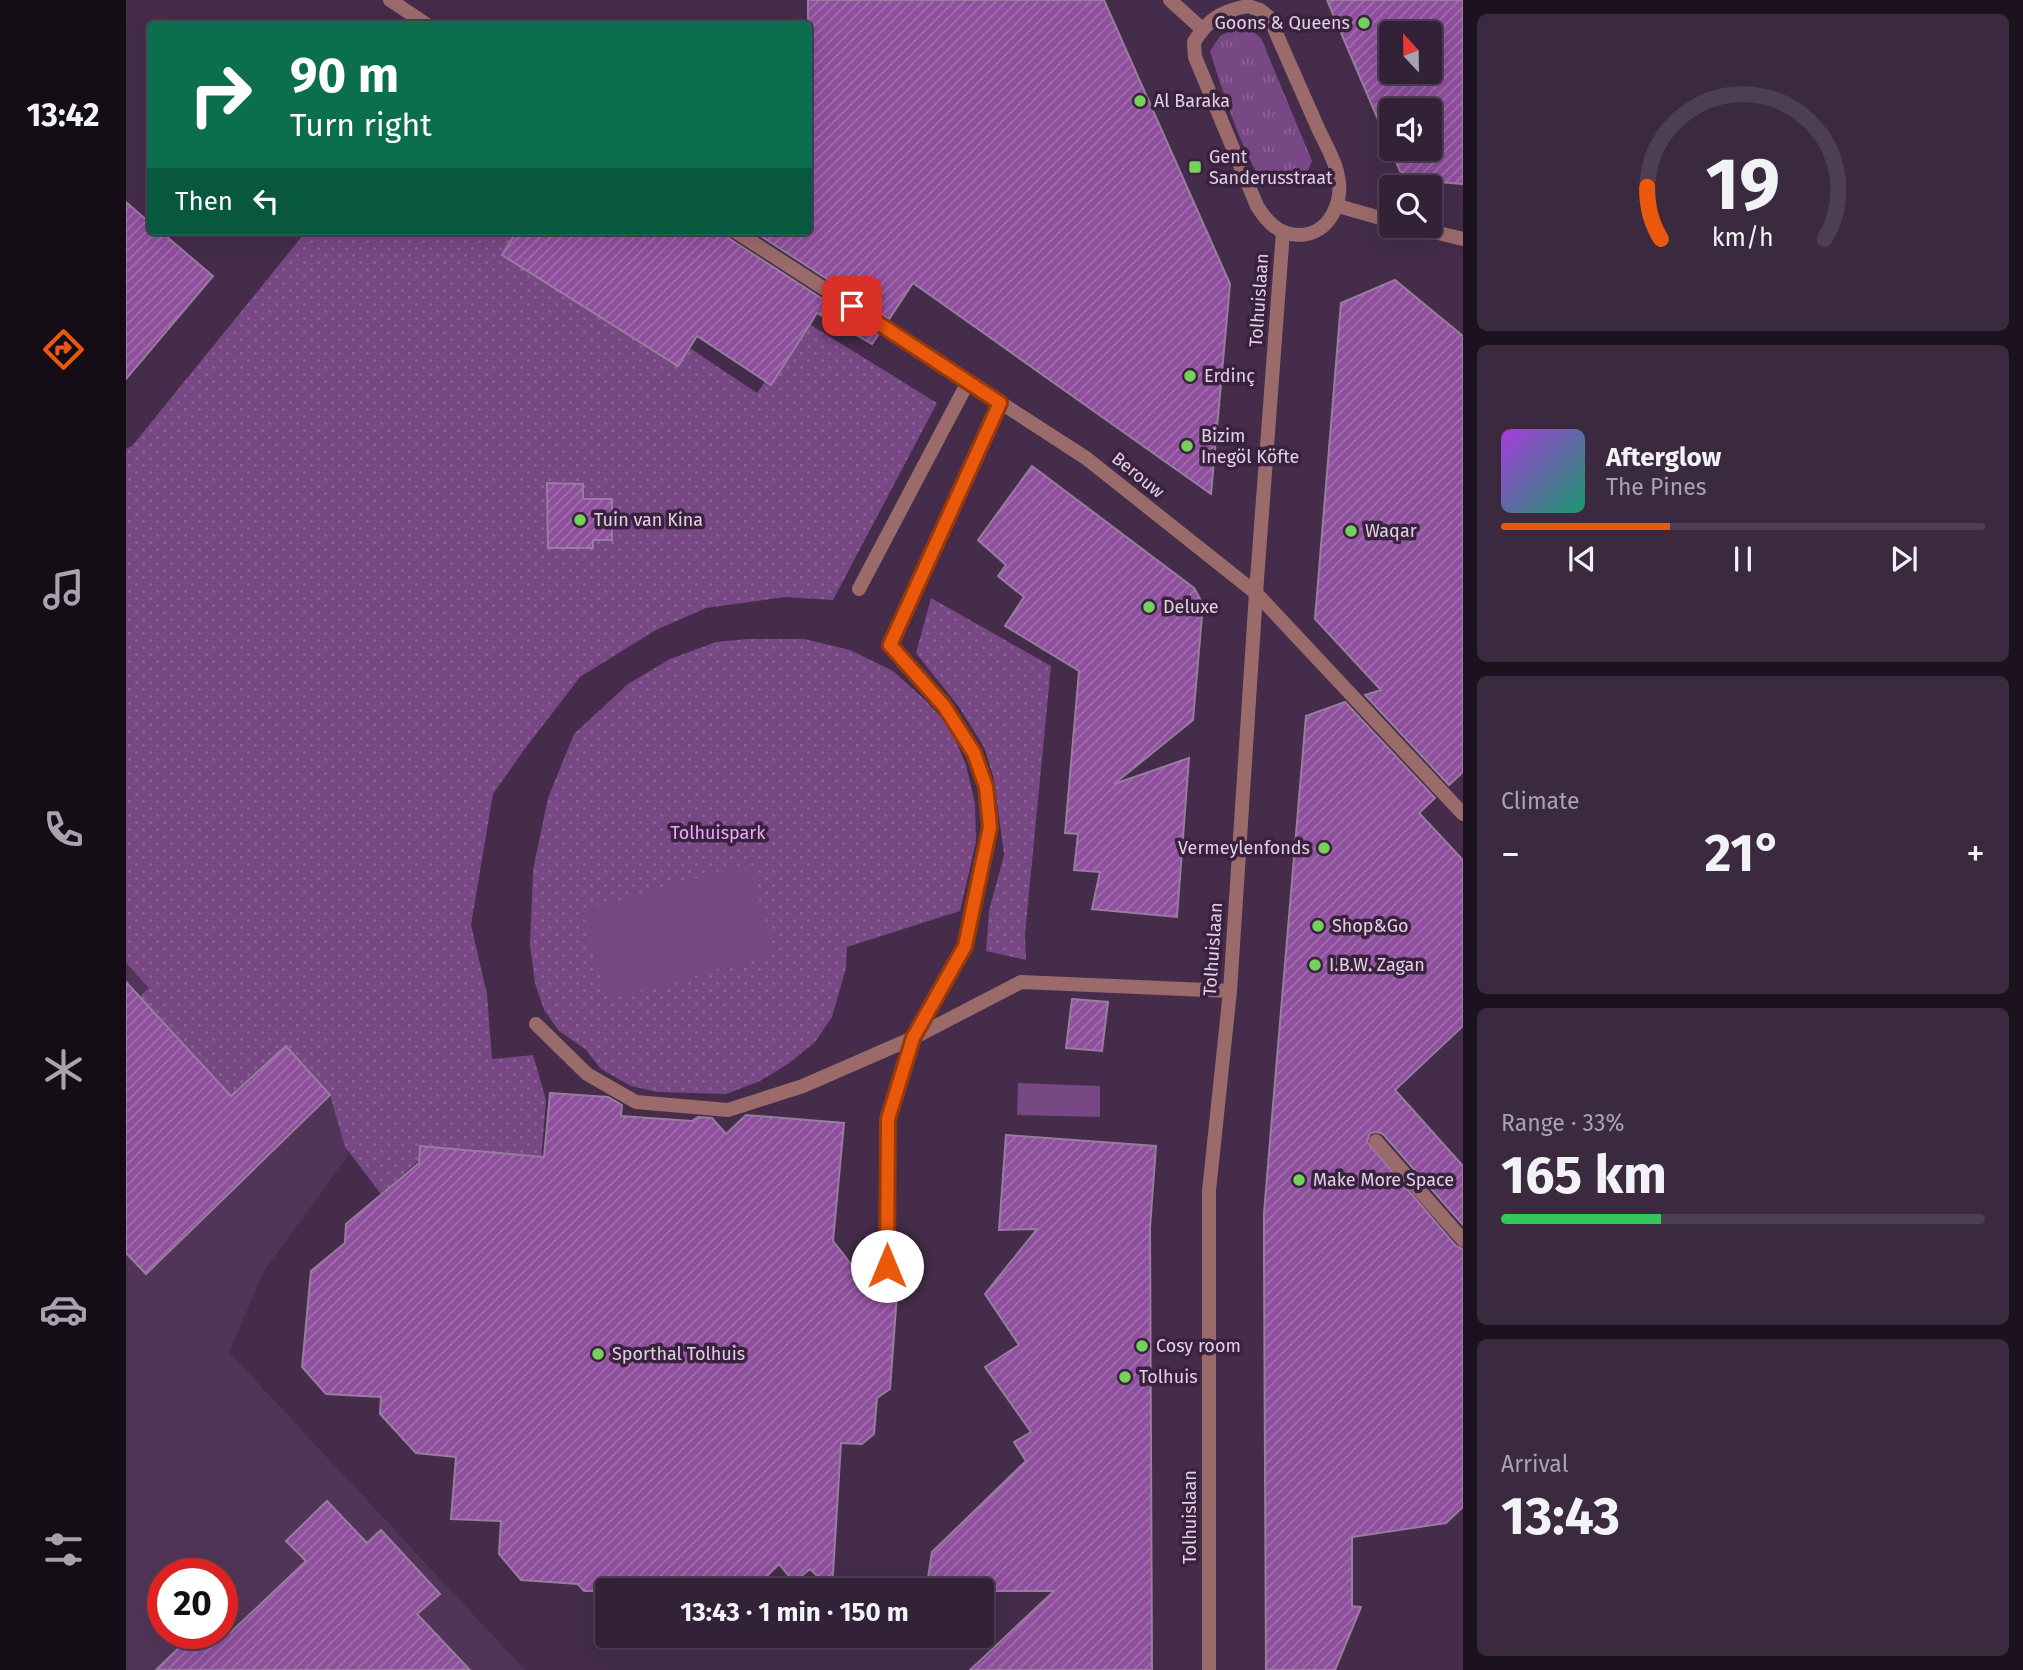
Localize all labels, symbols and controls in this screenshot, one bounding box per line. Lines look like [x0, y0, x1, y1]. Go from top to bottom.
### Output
place label: Goons & Queens [1215, 12, 1350, 34]
marker: Goons & Queens [1356, 15, 1372, 31]
north arrow [1379, 21, 1442, 84]
map controls [1379, 21, 1442, 238]
text: 90 m [290, 46, 399, 105]
icon: right [175, 49, 266, 140]
place label: Al Baraka [1154, 90, 1230, 112]
marker: Al Baraka [1132, 93, 1148, 109]
text: 13:42 [27, 96, 100, 134]
button: sound [1379, 98, 1442, 161]
text: Turn right [290, 106, 432, 144]
text: 19 [1706, 141, 1780, 228]
place label: Gent Sanderusstraat [1209, 146, 1333, 189]
marker: Gent Sanderusstraat [1187, 159, 1203, 175]
button: search [1379, 175, 1442, 238]
icon: left [247, 182, 285, 220]
text: Then [175, 186, 233, 217]
text: km/h [1712, 222, 1774, 252]
street label: Tolhuislaan [1245, 252, 1273, 348]
pin [822, 276, 882, 336]
icon: arrive [833, 287, 871, 325]
icon: directions [39, 325, 88, 374]
place label: Erdinç [1204, 365, 1255, 387]
marker: Erdinç [1182, 368, 1198, 384]
place label: Bizim Inegöl Köfte [1201, 425, 1299, 468]
marker: Bizim Inegöl Köfte [1179, 438, 1195, 454]
text: Afterglow [1606, 442, 1721, 473]
street label: Berouw [1107, 447, 1169, 503]
text: The Pines [1606, 473, 1707, 501]
place label: Tuin van Kina [594, 509, 703, 531]
marker: Tuin van Kina [572, 512, 588, 528]
place label: Waqar [1365, 520, 1417, 542]
marker: Waqar [1343, 523, 1359, 539]
icon: previous [1563, 540, 1601, 578]
icon: pause [1724, 540, 1762, 578]
icon: next [1885, 540, 1923, 578]
icon: music [39, 565, 88, 614]
place label: Deluxe [1163, 596, 1219, 618]
marker: Deluxe [1141, 599, 1157, 615]
text: Climate [1501, 787, 1580, 815]
icon: phone [39, 805, 88, 854]
park label: Tolhuispark [670, 822, 766, 844]
text: 21° [1705, 822, 1782, 885]
text: − [1501, 831, 1520, 877]
text: + [1966, 831, 1985, 877]
place label: Vermeylenfonds [1178, 837, 1310, 859]
marker: Vermeylenfonds [1316, 840, 1332, 856]
street label: Tolhuislaan [1199, 901, 1227, 997]
place label: Shop&Go [1332, 915, 1409, 937]
marker: Shop&Go [1310, 918, 1326, 934]
place label: I.B.W. Zagan [1329, 954, 1425, 976]
marker: I.B.W. Zagan [1307, 957, 1323, 973]
icon: climate [39, 1045, 88, 1094]
text: Range · 33% [1501, 1109, 1624, 1137]
text: 165 km [1501, 1144, 1667, 1207]
place label: Make More Space [1313, 1169, 1454, 1191]
marker: Make More Space [1291, 1172, 1307, 1188]
position arrow [850, 1229, 924, 1303]
icon: car [39, 1285, 88, 1334]
place label: Cosy room [1156, 1335, 1241, 1357]
marker: Cosy room [1134, 1338, 1150, 1354]
place label: Sporthal Tolhuis [612, 1343, 745, 1365]
marker: Sporthal Tolhuis [590, 1346, 606, 1362]
place label: Tolhuis [1139, 1366, 1198, 1388]
marker: Tolhuis [1117, 1369, 1133, 1385]
text: Arrival [1501, 1450, 1568, 1478]
street label: Tolhuislaan [1179, 1470, 1201, 1564]
text: 13:43 [1501, 1485, 1620, 1548]
icon: filters [39, 1525, 88, 1574]
speed limit sign: 20 [147, 1558, 238, 1649]
text: 13:43 · 1 min · 150 m [680, 1597, 909, 1628]

